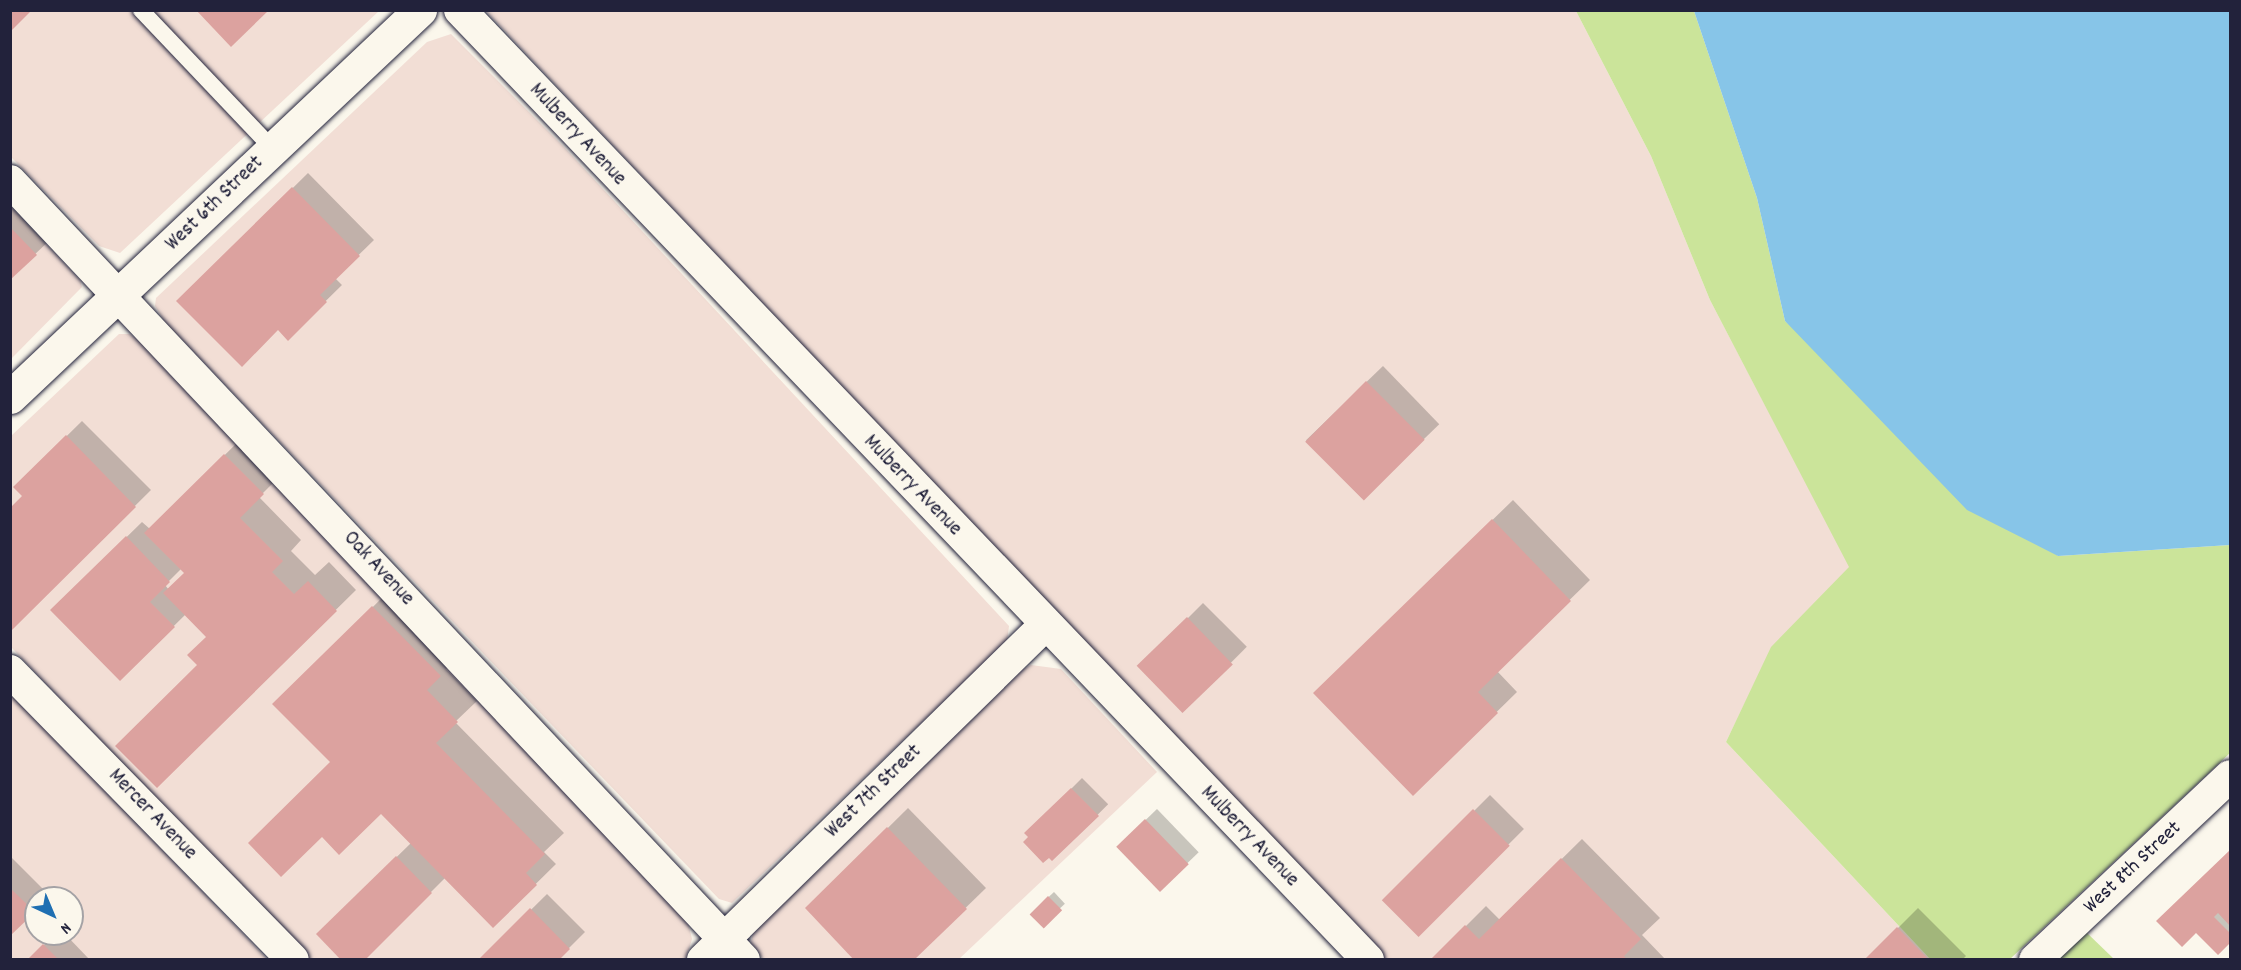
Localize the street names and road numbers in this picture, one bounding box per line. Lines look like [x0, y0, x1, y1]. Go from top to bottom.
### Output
street label: Mulberry Avenue [523, 78, 631, 192]
street label: West 6th Street [161, 151, 269, 257]
street label: Mulberry Avenue [857, 430, 967, 542]
street label: Oak Avenue [337, 526, 419, 612]
street label: West 7th Street [821, 740, 927, 844]
street label: Mercer Avenue [102, 764, 202, 866]
street label: Mulberry Avenue [1194, 781, 1304, 893]
street label: West 8th Street [2079, 816, 2187, 920]

